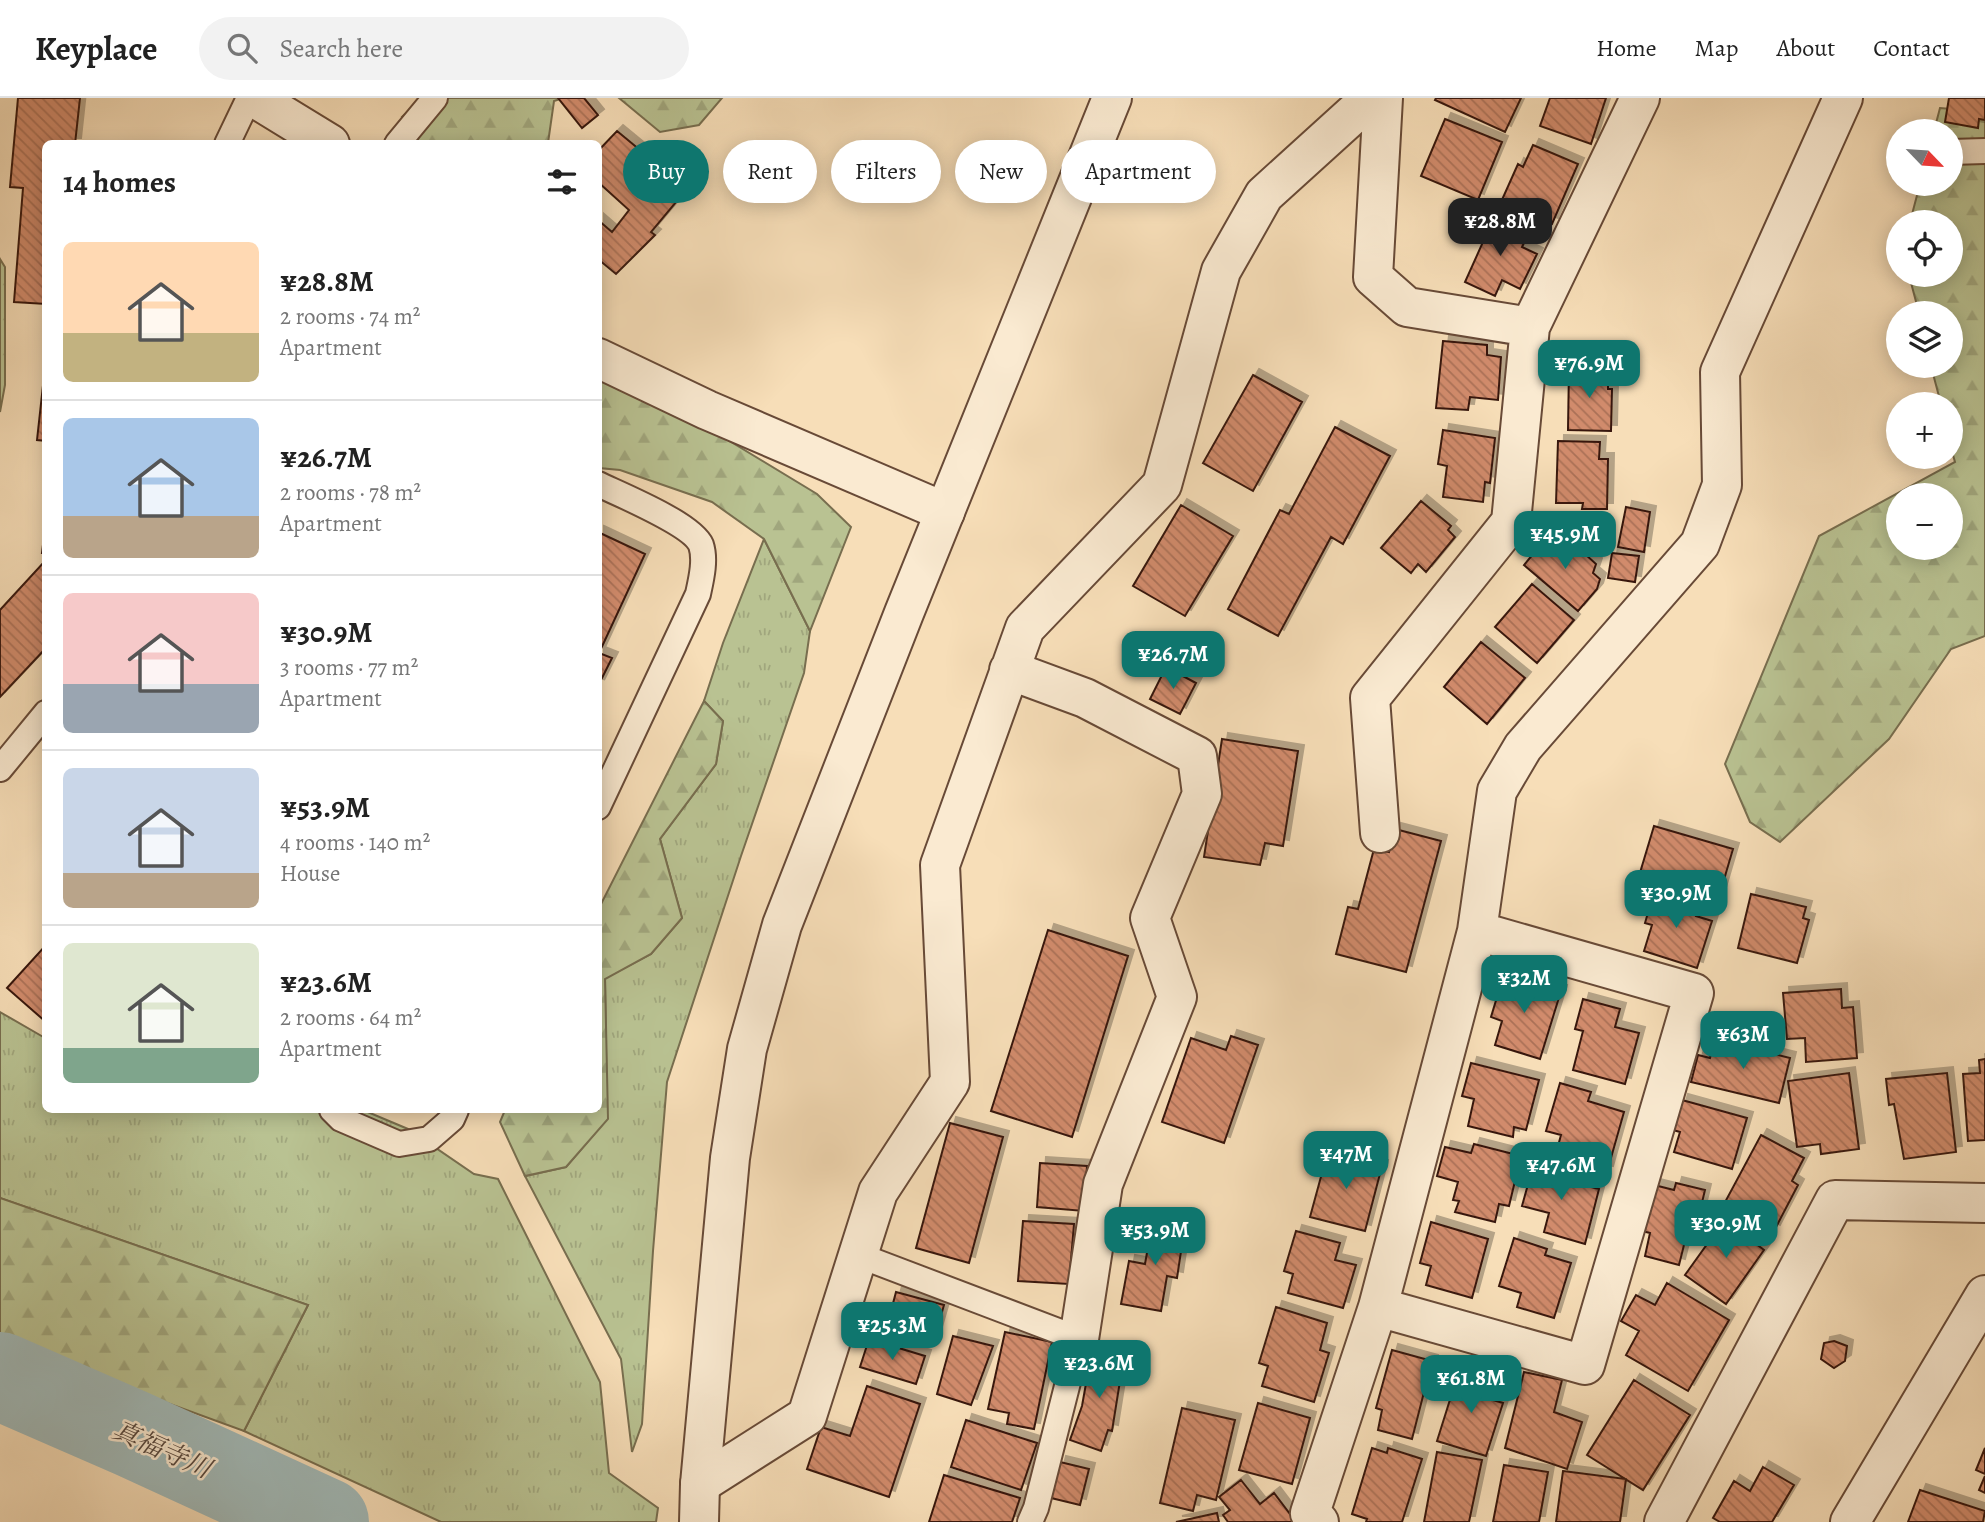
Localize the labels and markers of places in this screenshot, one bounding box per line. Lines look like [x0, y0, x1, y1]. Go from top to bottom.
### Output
pin: ¥28.8M [1443, 198, 1557, 258]
pin: ¥76.9M [1532, 341, 1646, 400]
pin: ¥45.9M [1508, 512, 1622, 571]
pin: ¥26.7M [1116, 632, 1230, 691]
pin: ¥30.9M [1619, 870, 1733, 930]
pin: ¥32M [1483, 956, 1565, 1015]
pin: ¥63M [1702, 1012, 1784, 1071]
pin: ¥47M [1305, 1132, 1387, 1191]
pin: ¥47.6M [1504, 1142, 1618, 1202]
pin: ¥30.9M [1669, 1200, 1783, 1260]
pin: ¥53.9M [1098, 1208, 1212, 1267]
pin: ¥25.3M [835, 1302, 949, 1362]
pin: ¥23.6M [1042, 1340, 1156, 1400]
pin: ¥61.8M [1414, 1356, 1528, 1415]

